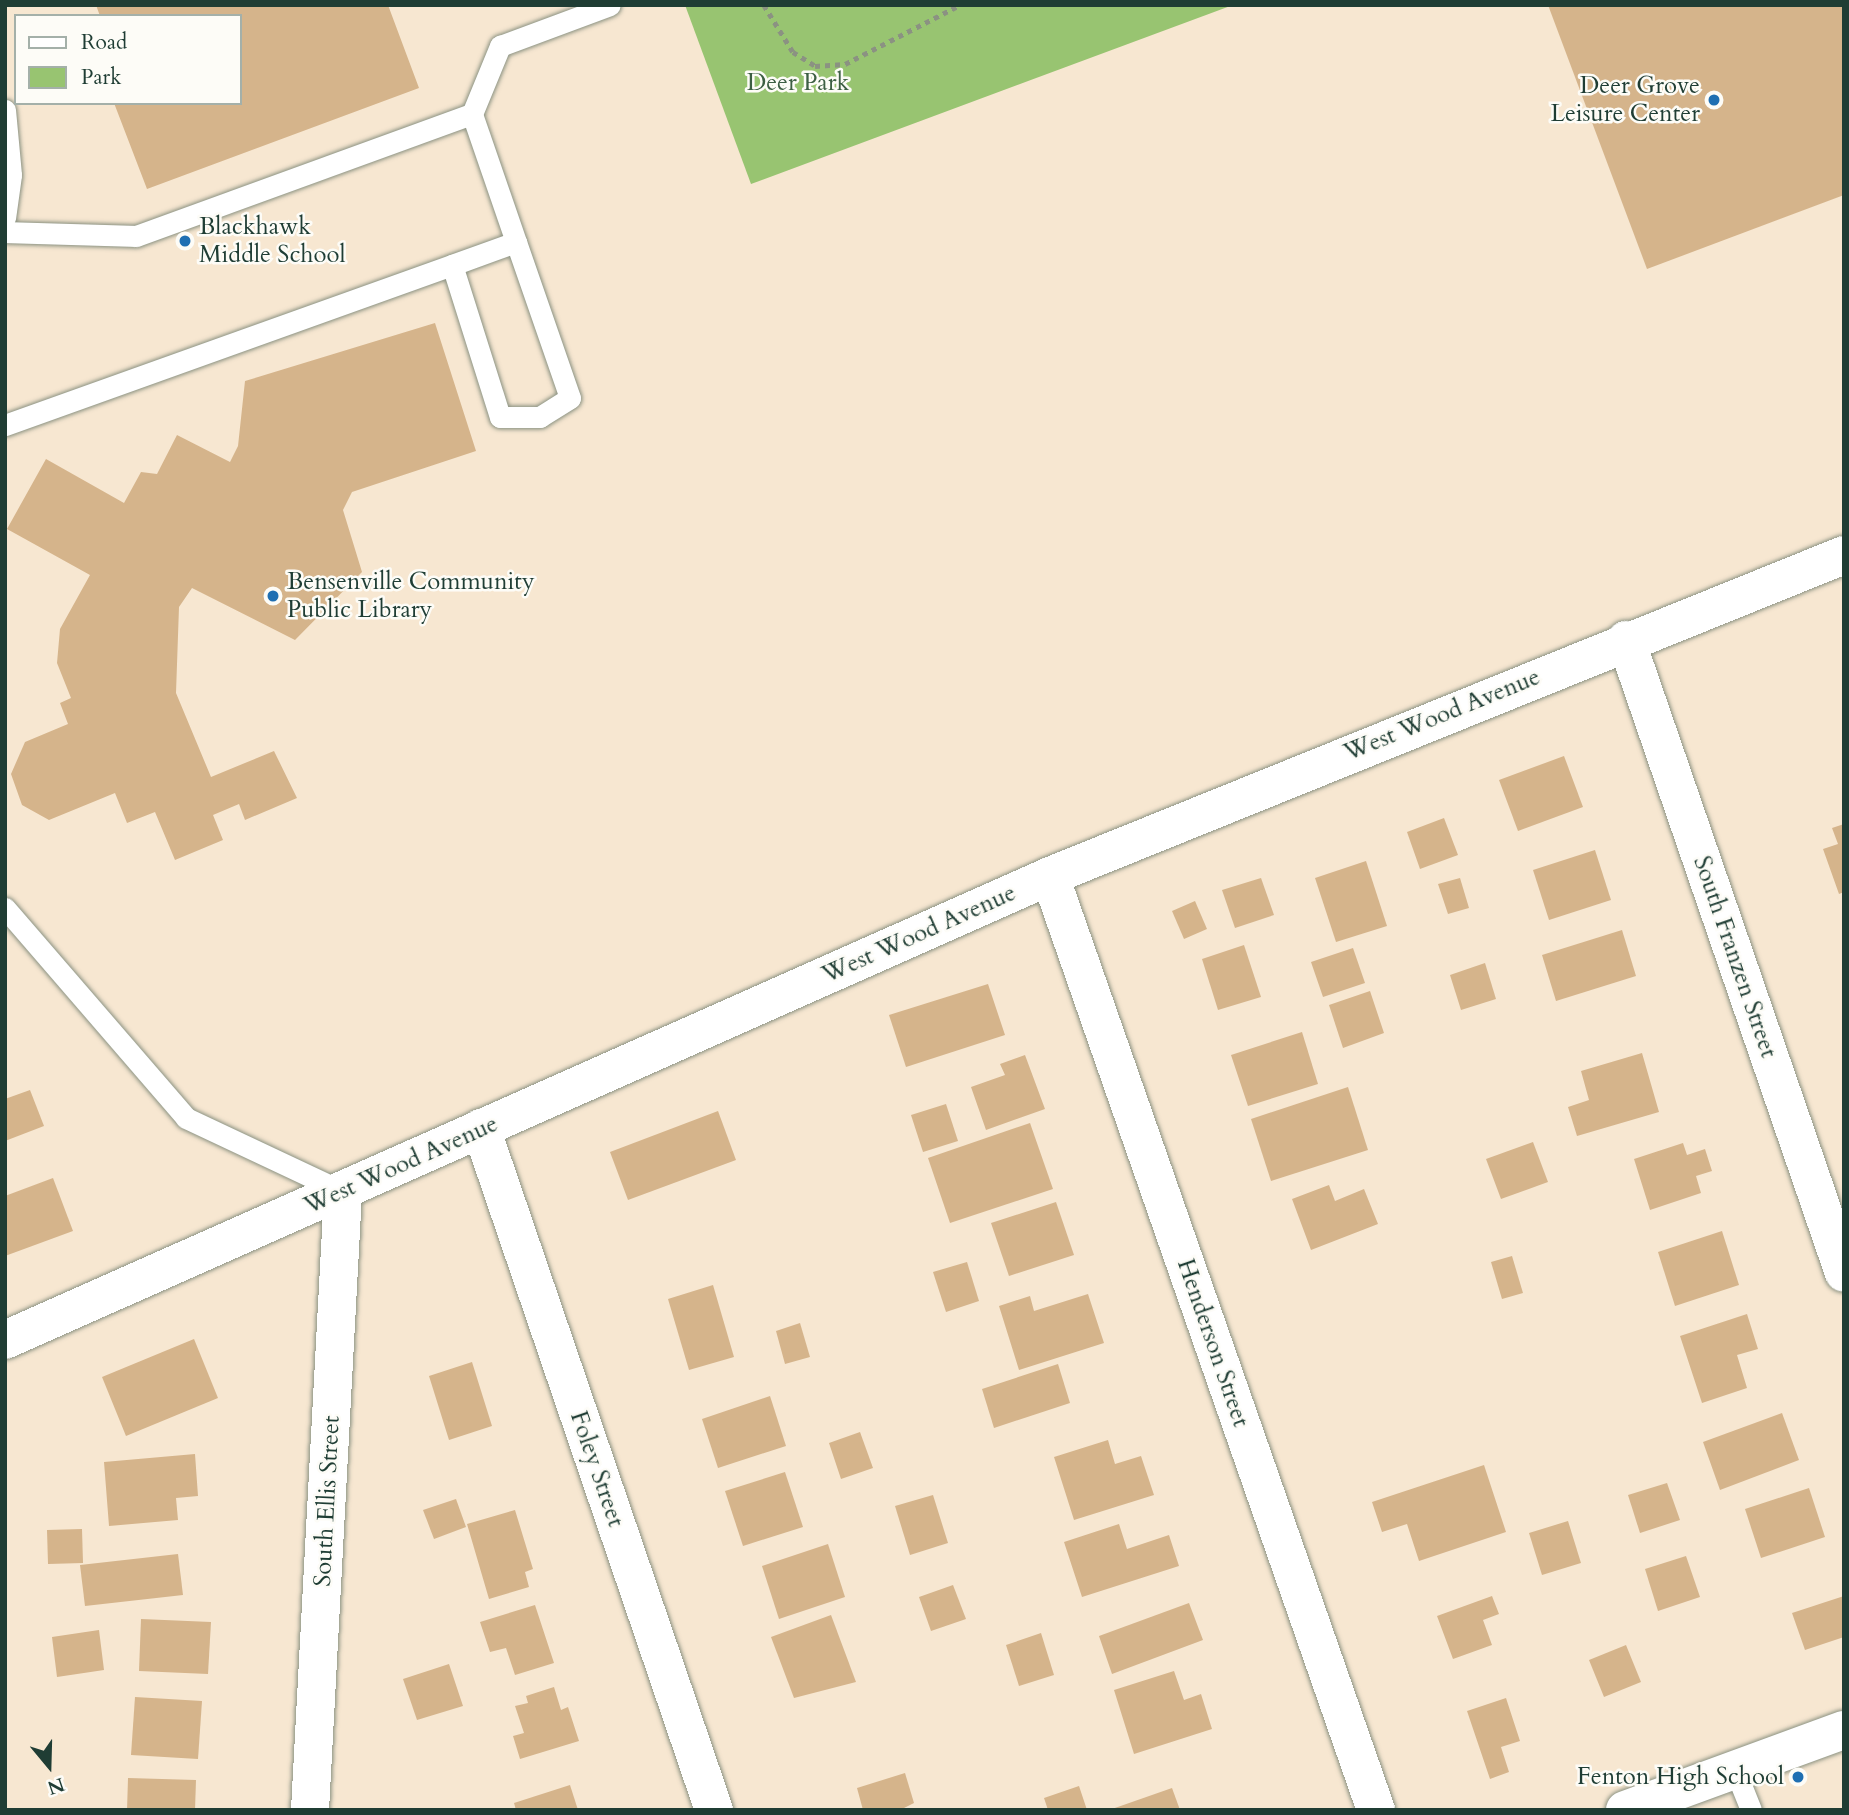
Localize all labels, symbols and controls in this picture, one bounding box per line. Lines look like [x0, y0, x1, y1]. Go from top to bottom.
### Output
legend [14, 14, 242, 105]
text: Road [81, 28, 127, 57]
text: Park [81, 63, 121, 92]
park label: Deer Park [747, 69, 849, 97]
place label: Deer Grove Leisure Center [1550, 72, 1700, 128]
marker: Deer Grove Leisure Center [1706, 92, 1722, 108]
place label: Blackhawk Middle School [199, 213, 346, 269]
marker: Blackhawk Middle School [177, 233, 193, 249]
place label: Bensenville Community Public Library [287, 568, 535, 624]
marker: Bensenville Community Public Library [265, 588, 281, 604]
street label: West Wood Avenue [1340, 663, 1544, 767]
street label: South Franzen Street [1687, 852, 1783, 1062]
street label: West Wood Avenue [818, 878, 1020, 990]
street label: West Wood Avenue [300, 1109, 502, 1221]
street label: Henderson Street [1171, 1255, 1255, 1431]
street label: Foley Street [564, 1407, 630, 1531]
street label: South Ellis Street [308, 1415, 346, 1587]
north arrow [14, 1731, 84, 1801]
place label: Fenton High School [1577, 1763, 1784, 1791]
marker: Fenton High School [1790, 1769, 1806, 1785]
text: N [44, 1771, 68, 1801]

